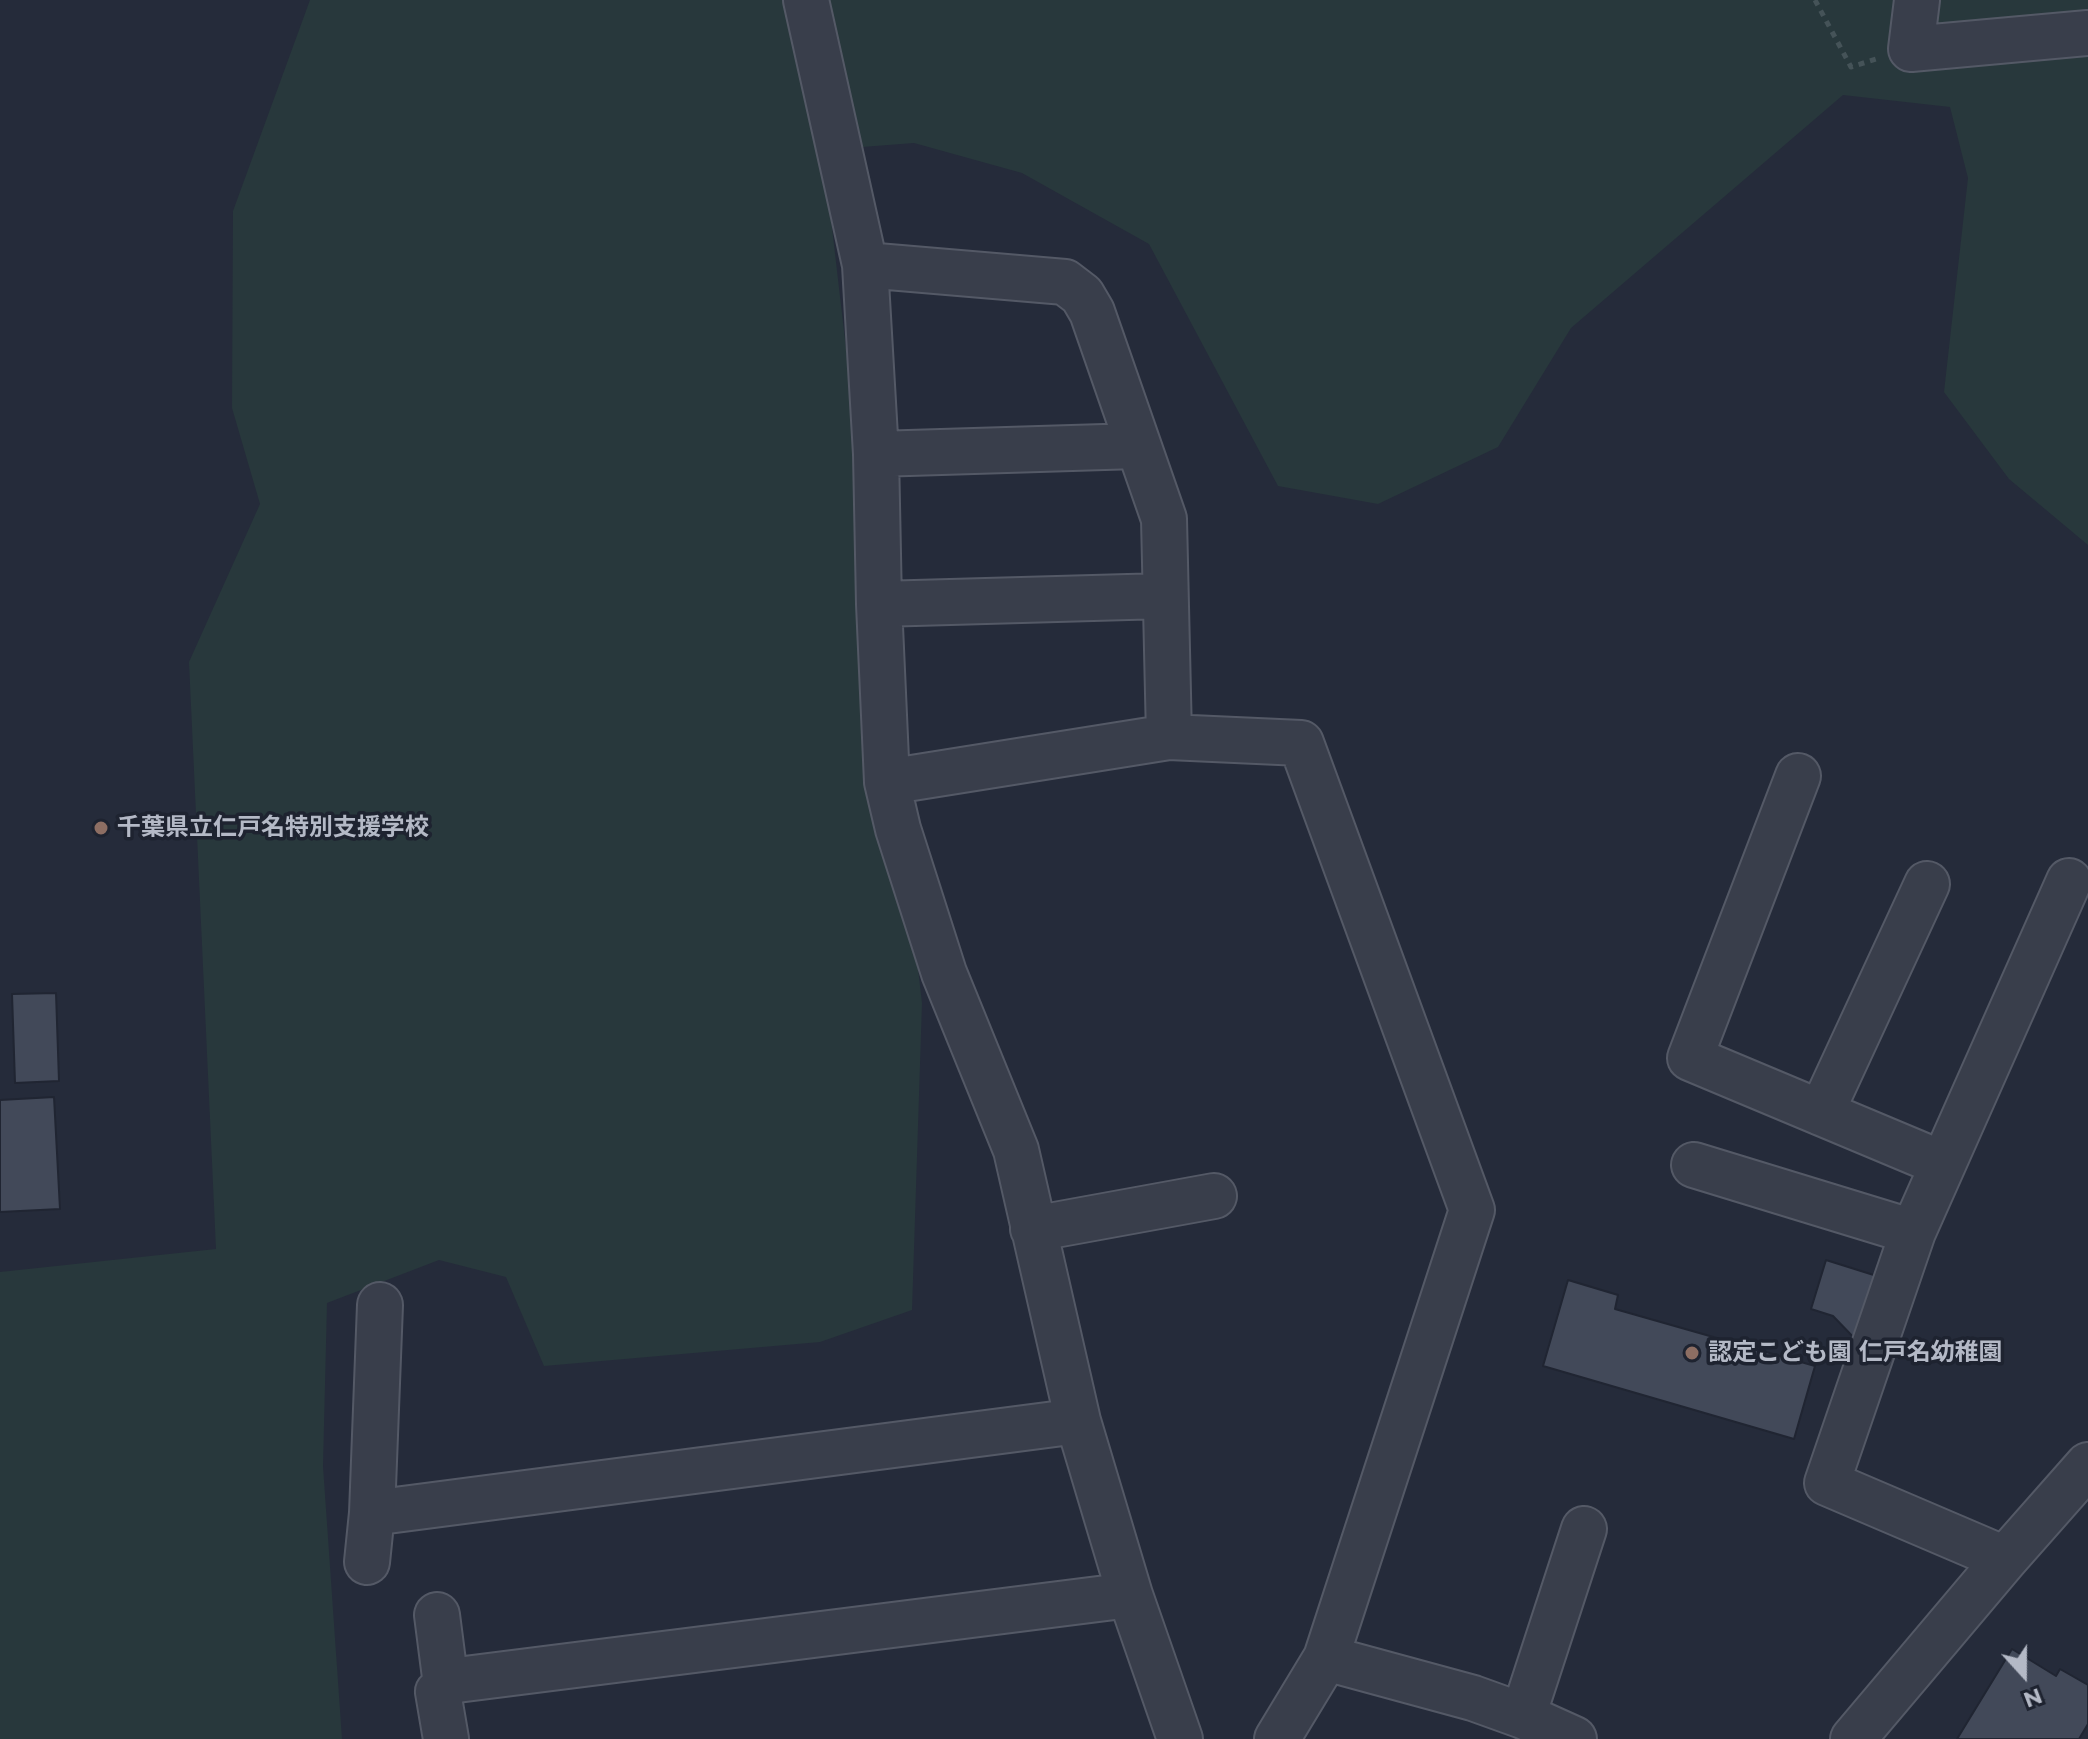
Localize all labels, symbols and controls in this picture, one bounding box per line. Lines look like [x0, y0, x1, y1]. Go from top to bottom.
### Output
place label: 千葉県立仁戸名特別支援学校 [117, 814, 429, 842]
marker: 千葉県立仁戸名特別支援学校 [92, 819, 110, 837]
place label: 認定こども園 仁戸名幼稚園 [1708, 1339, 2003, 1367]
marker: 認定こども園 仁戸名幼稚園 [1683, 1344, 1701, 1362]
north arrow [1984, 1635, 2064, 1715]
text: N [2020, 1682, 2046, 1714]

